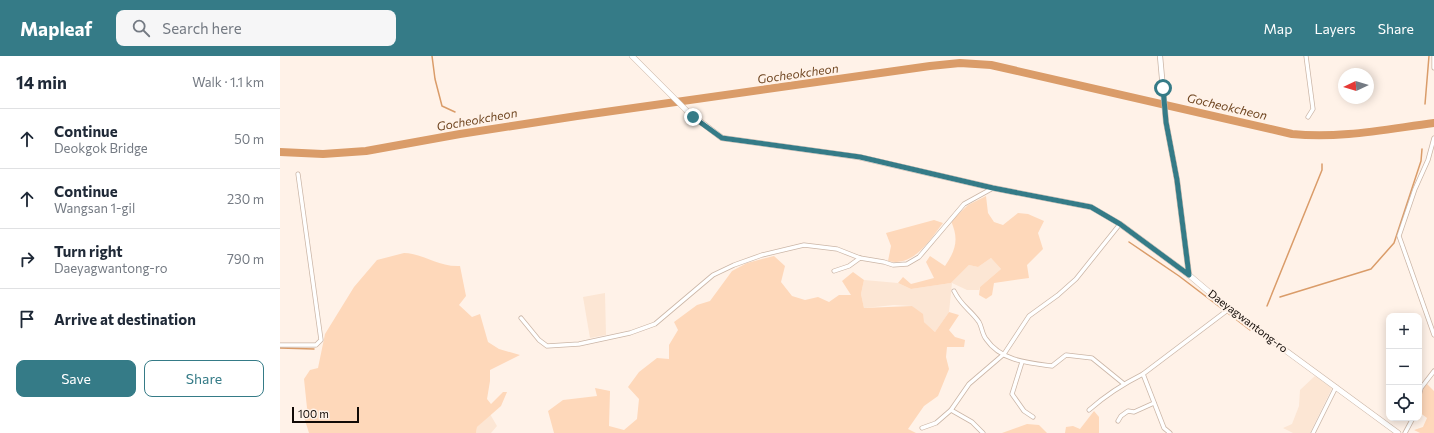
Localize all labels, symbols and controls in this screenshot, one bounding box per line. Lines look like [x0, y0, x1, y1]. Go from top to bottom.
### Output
search box [116, 10, 396, 46]
text: Mapleaf [20, 17, 92, 40]
icon: search [130, 17, 152, 39]
text: Search here [162, 19, 242, 37]
text: Map [1264, 20, 1292, 37]
text: Layers [1314, 20, 1356, 37]
text: Share [1378, 20, 1414, 37]
water label: Gocheokcheon [756, 60, 839, 86]
north arrow [1338, 68, 1374, 104]
text: 14 min [16, 72, 67, 93]
text: Walk · 1.1 km [192, 74, 264, 90]
route start [1154, 79, 1172, 97]
water label: Gocheokcheon [1186, 90, 1269, 122]
water label: Gocheokcheon [435, 105, 518, 133]
route end [684, 108, 702, 126]
text: Continue [54, 122, 118, 140]
icon: ahead [16, 128, 38, 150]
text: 50 m [234, 131, 264, 147]
text: Deokgok Bridge [54, 140, 148, 156]
text: Continue [54, 182, 118, 200]
icon: ahead [16, 188, 38, 210]
text: 230 m [227, 191, 264, 207]
text: Wangsan 1-gil [54, 200, 135, 216]
text: Turn right [54, 242, 123, 260]
icon: right [16, 248, 38, 270]
text: 790 m [227, 251, 264, 267]
text: Daeyagwantong-ro [54, 260, 167, 276]
street label: Daeyagwantong-ro [1206, 287, 1291, 355]
icon: arrive [16, 308, 38, 330]
text: Arrive at destination [54, 310, 196, 328]
map controls [1386, 313, 1422, 421]
button: + [1386, 313, 1422, 349]
button: − [1386, 349, 1422, 385]
button: Save [16, 360, 136, 397]
button: Share [144, 360, 264, 397]
button: locate [1386, 385, 1422, 421]
scale bar [292, 405, 359, 424]
text: 100 m [298, 407, 329, 420]

